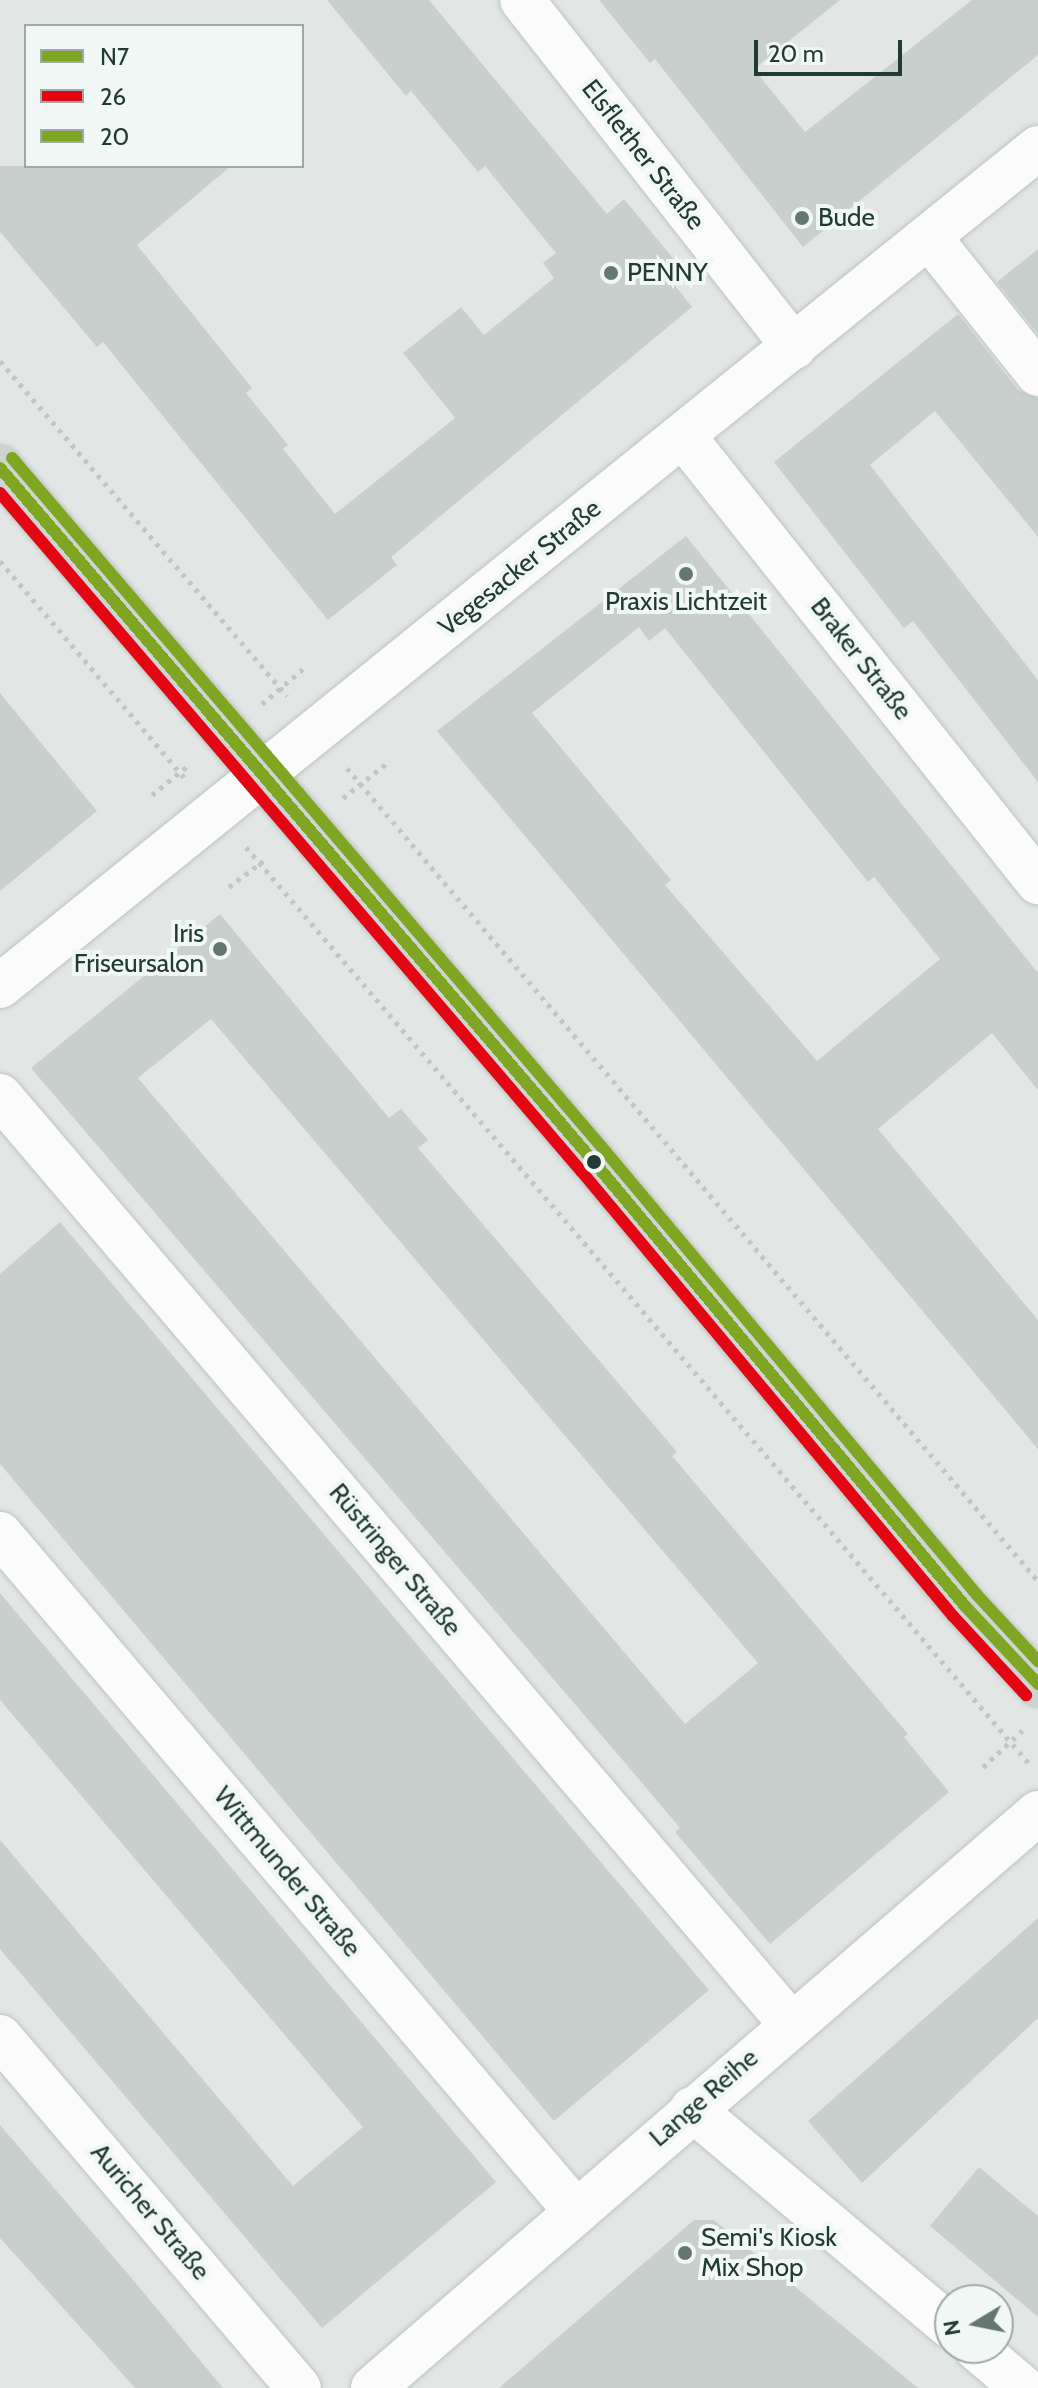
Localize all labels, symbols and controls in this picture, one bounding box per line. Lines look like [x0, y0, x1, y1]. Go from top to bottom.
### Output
legend [24, 24, 304, 168]
scale bar [758, 24, 906, 74]
text: 20 m [768, 39, 824, 68]
text: N7 [100, 42, 129, 71]
street label: Elsflether Straße [575, 74, 711, 236]
text: 26 [100, 82, 126, 111]
text: 20 [100, 122, 129, 151]
place label: Bude [818, 202, 875, 234]
marker: Bude [793, 209, 811, 227]
place label: PENNY [627, 257, 708, 289]
marker: PENNY [602, 264, 620, 282]
street label: Vegesacker Straße [433, 493, 607, 643]
marker: Praxis Lichtzeit [677, 565, 695, 583]
place label: Praxis Lichtzeit [605, 586, 767, 618]
street label: Braker Straße [804, 592, 918, 726]
place label: Iris Friseursalon [74, 918, 204, 980]
marker: Iris Friseursalon [211, 940, 229, 958]
unlabelled marker [586, 1154, 602, 1170]
street label: Rüstringer Straße [322, 1477, 468, 1643]
street label: Wittmunder Straße [207, 1781, 367, 1963]
street label: Lange Reihe [643, 2042, 765, 2154]
street label: Auricher Straße [84, 2137, 216, 2287]
place label: Semi's Kiosk Mix Shop [701, 2222, 837, 2284]
marker: Semi's Kiosk Mix Shop [676, 2244, 694, 2262]
north arrow [934, 2284, 1014, 2364]
text: N [937, 2318, 966, 2338]

